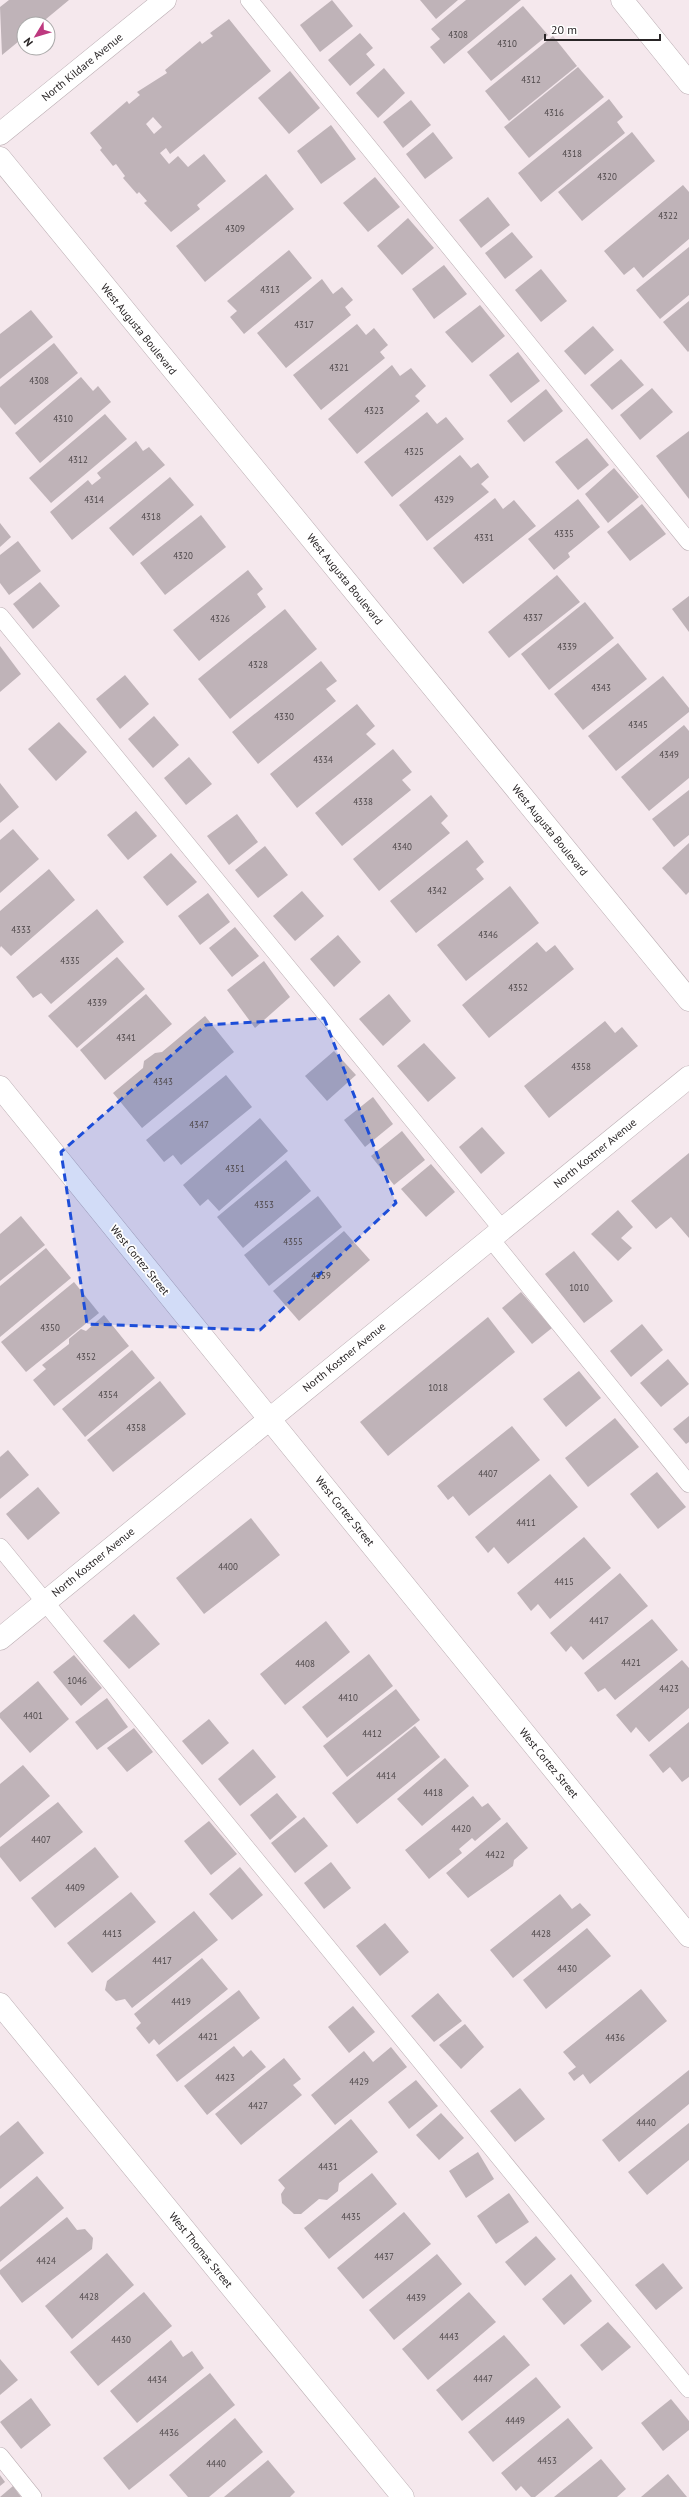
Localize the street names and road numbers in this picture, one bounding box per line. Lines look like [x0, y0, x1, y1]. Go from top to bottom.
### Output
street label: North Kildare Avenue [39, 30, 126, 104]
street label: West Augusta Boulevard [98, 281, 180, 378]
street label: West Augusta Boulevard [304, 531, 386, 628]
street label: West Augusta Boulevard [509, 782, 591, 879]
street label: North Kostner Avenue [551, 1115, 640, 1191]
street label: West Cortez Street [107, 1222, 173, 1298]
street label: North Kostner Avenue [300, 1319, 389, 1395]
street label: West Cortez Street [312, 1473, 378, 1549]
street label: North Kostner Avenue [49, 1524, 138, 1600]
street label: West Cortez Street [516, 1725, 582, 1801]
street label: West Thomas Street [166, 2209, 236, 2291]

